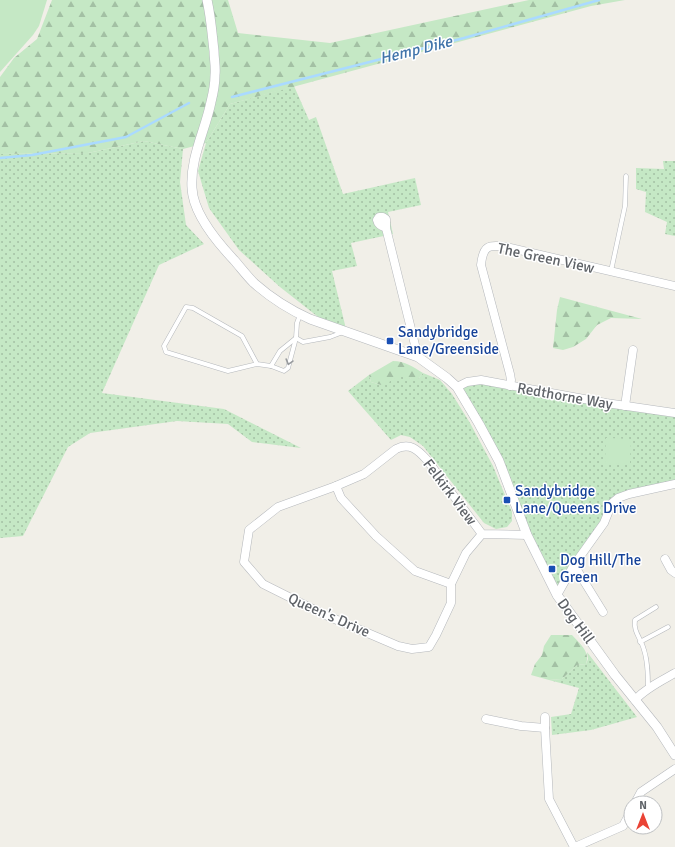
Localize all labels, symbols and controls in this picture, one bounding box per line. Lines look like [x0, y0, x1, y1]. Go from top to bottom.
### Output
water label: Hemp Dike [378, 31, 455, 69]
street label: The Green View [496, 239, 596, 277]
place label: Sandybridge Lane/Greenside [398, 323, 499, 358]
marker: Sandybridge Lane/Greenside [385, 336, 395, 346]
one-way arrow [285, 358, 294, 365]
street label: Redthorne Way [516, 379, 614, 413]
street label: Felkirk View [419, 455, 481, 529]
place label: Sandybridge Lane/Queens Drive [515, 482, 636, 517]
marker: Sandybridge Lane/Queens Drive [502, 495, 512, 505]
place label: Dog Hill/The Green [560, 551, 641, 586]
marker: Dog Hill/The Green [547, 564, 557, 574]
street label: Queen's Drive [285, 589, 373, 641]
street label: Dog Hill [554, 595, 598, 647]
north arrow [623, 795, 663, 835]
text: N [639, 799, 647, 812]

